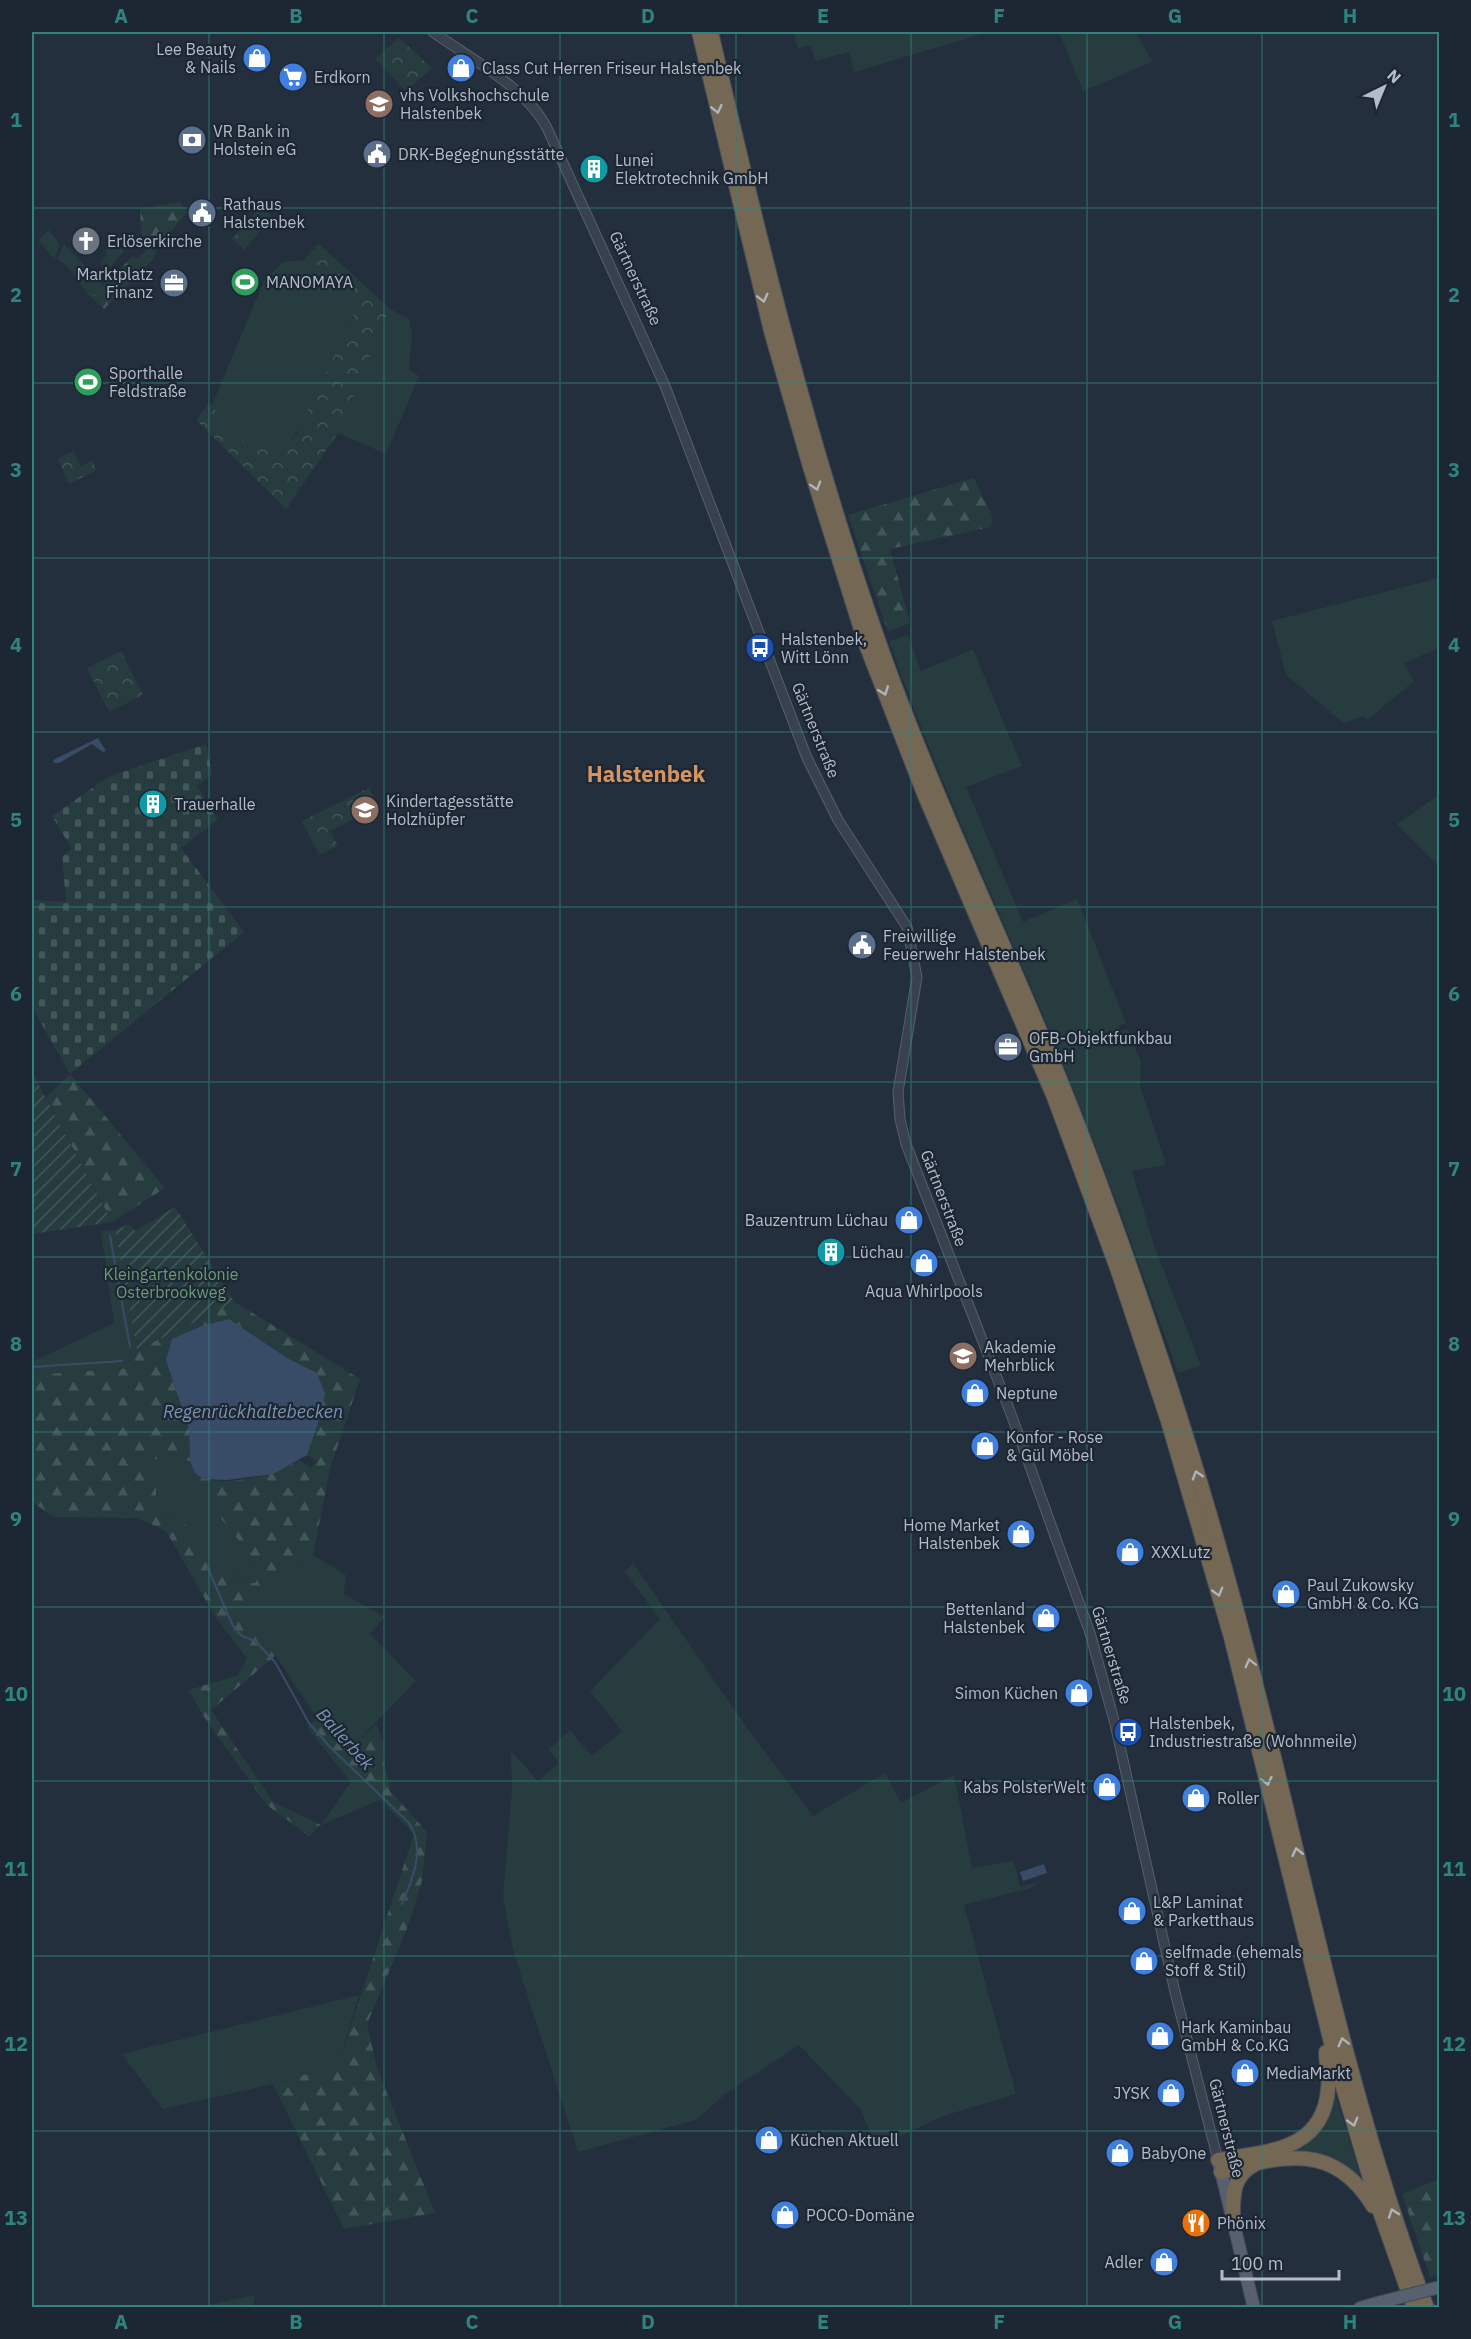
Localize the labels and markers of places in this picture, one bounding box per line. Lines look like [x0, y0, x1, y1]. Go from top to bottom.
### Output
place label: Lee Beauty & Nails [156, 39, 236, 77]
shop icon: Lee Beauty & Nails [241, 42, 273, 74]
shop icon: Class Cut Herren Friseur Halstenbek [445, 52, 477, 84]
place label: Class Cut Herren Friseur Halstenbek [482, 58, 742, 78]
supermarket icon: Erdkorn [277, 61, 309, 93]
place label: Erdkorn [314, 67, 370, 87]
place label: vhs Volkshochschule Halstenbek [400, 85, 550, 123]
school or university icon: vhs Volkshochschule Halstenbek [363, 88, 395, 120]
place label: VR Bank in Holstein eG [213, 121, 296, 159]
bank icon: VR Bank in Holstein eG [176, 124, 208, 156]
public building icon: DRK-Begegnungsstätte [361, 138, 393, 170]
place label: DRK-Begegnungsstätte [398, 144, 565, 164]
place label: Lunei Elektrotechnik GmbH [615, 150, 769, 188]
building icon: Lunei Elektrotechnik GmbH [578, 153, 610, 185]
place label: Rathaus Halstenbek [223, 194, 305, 232]
public building icon: Rathaus Halstenbek [186, 197, 218, 229]
church icon: Erlöserkirche [70, 225, 102, 257]
place label: Erlöserkirche [107, 231, 202, 251]
place label: Marktplatz Finanz [76, 264, 153, 302]
sports icon: MANOMAYA [229, 266, 261, 298]
office icon: Marktplatz Finanz [158, 267, 190, 299]
place label: MANOMAYA [266, 272, 353, 292]
place label: Sporthalle Feldstraße [109, 363, 187, 401]
sports icon: Sporthalle Feldstraße [72, 366, 104, 398]
place label: Halstenbek, Witt Lönn [781, 629, 867, 667]
bus stop icon: Halstenbek, Witt Lönn [744, 632, 776, 664]
building icon: Trauerhalle [137, 788, 169, 820]
place label: Kindertagesstätte Holzhüpfer [386, 791, 514, 829]
place label: Trauerhalle [174, 794, 256, 814]
school or university icon: Kindertagesstätte Holzhüpfer [349, 794, 381, 826]
place label: Freiwillige Feuerwehr Halstenbek [883, 926, 1046, 964]
public building icon: Freiwillige Feuerwehr Halstenbek [846, 929, 878, 961]
place label: OFB-Objektfunkbau GmbH [1029, 1028, 1172, 1066]
office icon: OFB-Objektfunkbau GmbH [992, 1031, 1024, 1063]
shop icon: Bauzentrum Lüchau [893, 1204, 925, 1236]
place label: Bauzentrum Lüchau [745, 1210, 888, 1230]
building icon: Lüchau [815, 1236, 847, 1268]
place label: Lüchau [852, 1242, 904, 1262]
shop icon: Aqua Whirlpools [908, 1247, 940, 1279]
place label: Aqua Whirlpools [865, 1281, 983, 1301]
place label: Akademie Mehrblick [984, 1337, 1056, 1375]
school or university icon: Akademie Mehrblick [947, 1340, 979, 1372]
shop icon: Neptune [959, 1377, 991, 1409]
place label: Neptune [996, 1383, 1058, 1403]
place label: Konfor - Rose & Gül Möbel [1006, 1427, 1103, 1465]
shop icon: Konfor - Rose & Gül Möbel [969, 1430, 1001, 1462]
place label: Home Market Halstenbek [903, 1515, 1001, 1553]
shop icon: Home Market Halstenbek [1005, 1518, 1037, 1550]
shop icon: XXXLutz [1114, 1536, 1146, 1568]
place label: XXXLutz [1151, 1542, 1210, 1562]
place label: Paul Zukowsky GmbH & Co. KG [1307, 1575, 1419, 1613]
shop icon: Paul Zukowsky GmbH & Co. KG [1270, 1578, 1302, 1610]
place label: Bettenland Halstenbek [943, 1599, 1026, 1637]
shop icon: Bettenland Halstenbek [1030, 1602, 1062, 1634]
shop icon: Simon Küchen [1063, 1677, 1095, 1709]
place label: Simon Küchen [955, 1683, 1058, 1703]
place label: Halstenbek, Industriestraße (Wohnmeile) [1149, 1713, 1357, 1751]
bus stop icon: Halstenbek, Industriestraße (Wohnmeile) [1112, 1716, 1144, 1748]
shop icon: Kabs PolsterWelt [1091, 1771, 1123, 1803]
place label: Kabs PolsterWelt [963, 1777, 1086, 1797]
shop icon: Roller [1180, 1782, 1212, 1814]
place label: Roller [1217, 1788, 1259, 1808]
place label: L&P Laminat & Parketthaus [1153, 1892, 1254, 1930]
shop icon: L&P Laminat & Parketthaus [1116, 1895, 1148, 1927]
place label: selfmade (ehemals Stoff & Stil) [1165, 1942, 1302, 1980]
shop icon: selfmade (ehemals Stoff & Stil) [1128, 1945, 1160, 1977]
place label: Hark Kaminbau GmbH & Co.KG [1181, 2017, 1291, 2055]
shop icon: Hark Kaminbau GmbH & Co.KG [1144, 2020, 1176, 2052]
shop icon: MediaMarkt [1229, 2057, 1261, 2089]
place label: MediaMarkt [1266, 2063, 1351, 2083]
shop icon: JYSK [1155, 2077, 1187, 2109]
place label: JYSK [1113, 2083, 1150, 2103]
shop icon: Küchen Aktuell [753, 2124, 785, 2156]
place label: Küchen Aktuell [790, 2130, 899, 2150]
shop icon: BabyOne [1104, 2137, 1136, 2169]
place label: BabyOne [1141, 2143, 1207, 2163]
shop icon: POCO-Domäne [769, 2199, 801, 2231]
place label: POCO-Domäne [806, 2205, 915, 2225]
restaurant icon: Phönix [1180, 2207, 1212, 2239]
place label: Phönix [1217, 2213, 1266, 2233]
shop icon: Adler [1148, 2246, 1180, 2278]
place label: Adler [1104, 2252, 1143, 2272]

